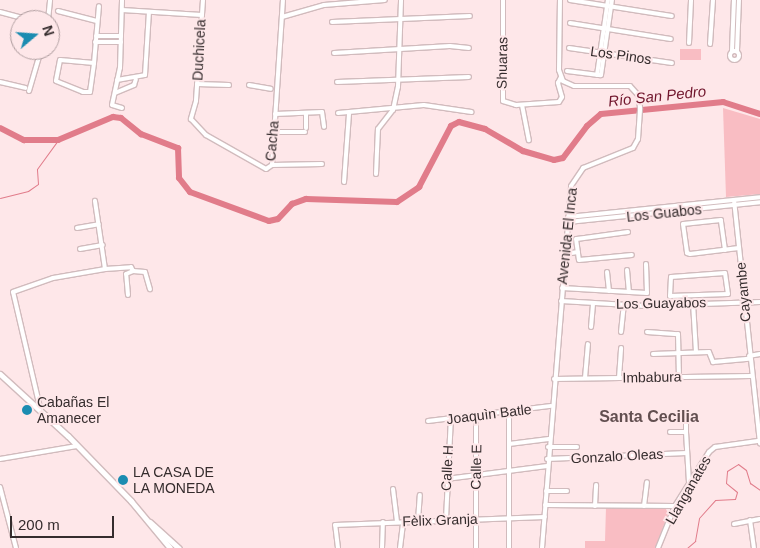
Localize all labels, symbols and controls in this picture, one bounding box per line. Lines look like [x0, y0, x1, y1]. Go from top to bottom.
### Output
north arrow [10, 10, 60, 60]
street label: Duchicela [189, 19, 209, 81]
text: N [39, 23, 57, 38]
street label: Shuaras [493, 37, 511, 89]
street label: Los Pinos [589, 42, 653, 68]
water label: Río San Pedro [607, 82, 707, 110]
street label: Cacha [262, 120, 282, 162]
street label: Avenida El Inca [554, 187, 580, 285]
street label: Los Guabos [626, 201, 702, 225]
street label: Cayambe [732, 261, 754, 323]
street label: Los Guayabos [616, 294, 706, 312]
street label: Imbabura [622, 368, 682, 386]
place label: Cabañas El Amanecer [37, 394, 109, 427]
street label: Joaquìn Batle [445, 400, 533, 428]
marker: Cabañas El Amanecer [21, 404, 33, 416]
district label: Santa Cecilia [599, 407, 699, 427]
street label: Calle E [467, 444, 485, 490]
street label: Calle H [437, 445, 457, 491]
street label: Gonzalo Oleas [570, 445, 664, 467]
street label: Llanganates [662, 453, 714, 527]
place label: LA CASA DE LA MONEDA [133, 464, 215, 497]
marker: LA CASA DE LA MONEDA [117, 474, 129, 486]
scale bar [12, 506, 116, 538]
street label: Fèlix Granja [402, 510, 478, 530]
text: 200 m [18, 516, 60, 533]

